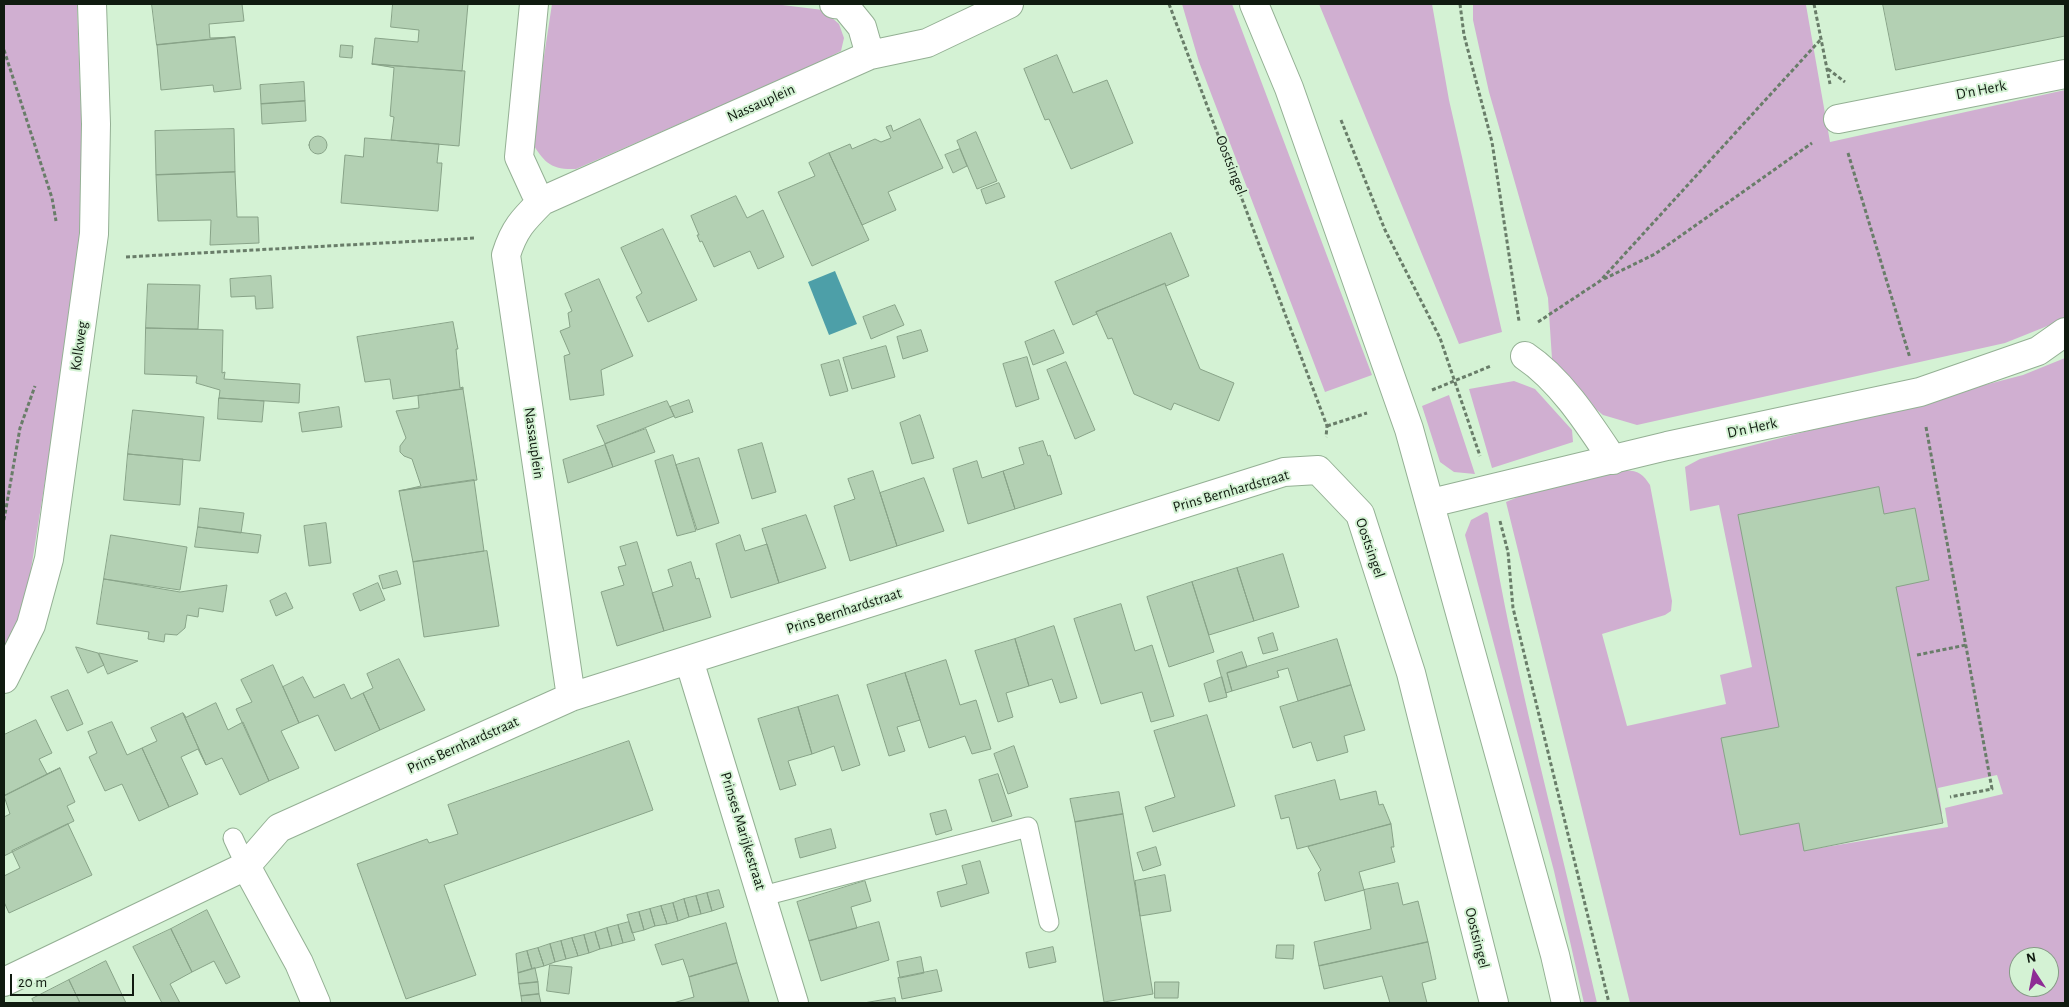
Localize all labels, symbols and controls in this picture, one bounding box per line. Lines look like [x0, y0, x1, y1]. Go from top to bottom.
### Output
street label: D'n Herk [1955, 76, 2007, 104]
street label: Nassauplein [724, 80, 798, 126]
street label: Oostsingel [1211, 133, 1251, 197]
street label: Kolkweg [67, 320, 91, 372]
street label: Nassauplein [520, 406, 548, 480]
street label: D'n Herk [1725, 414, 1779, 442]
street label: Prins Bernhardstraat [1171, 466, 1291, 516]
street label: Oostsingel [1351, 516, 1389, 580]
street label: Prins Bernhardstraat [784, 584, 904, 638]
street label: Prins Bernhardstraat [404, 712, 522, 778]
street label: Prinses Marijkestraat [717, 770, 769, 892]
street label: Oostsingel [1461, 906, 1493, 970]
north arrow [2009, 947, 2059, 997]
text: N [2025, 950, 2037, 966]
scale bar [12, 964, 136, 996]
text: 20 m [18, 975, 47, 990]

